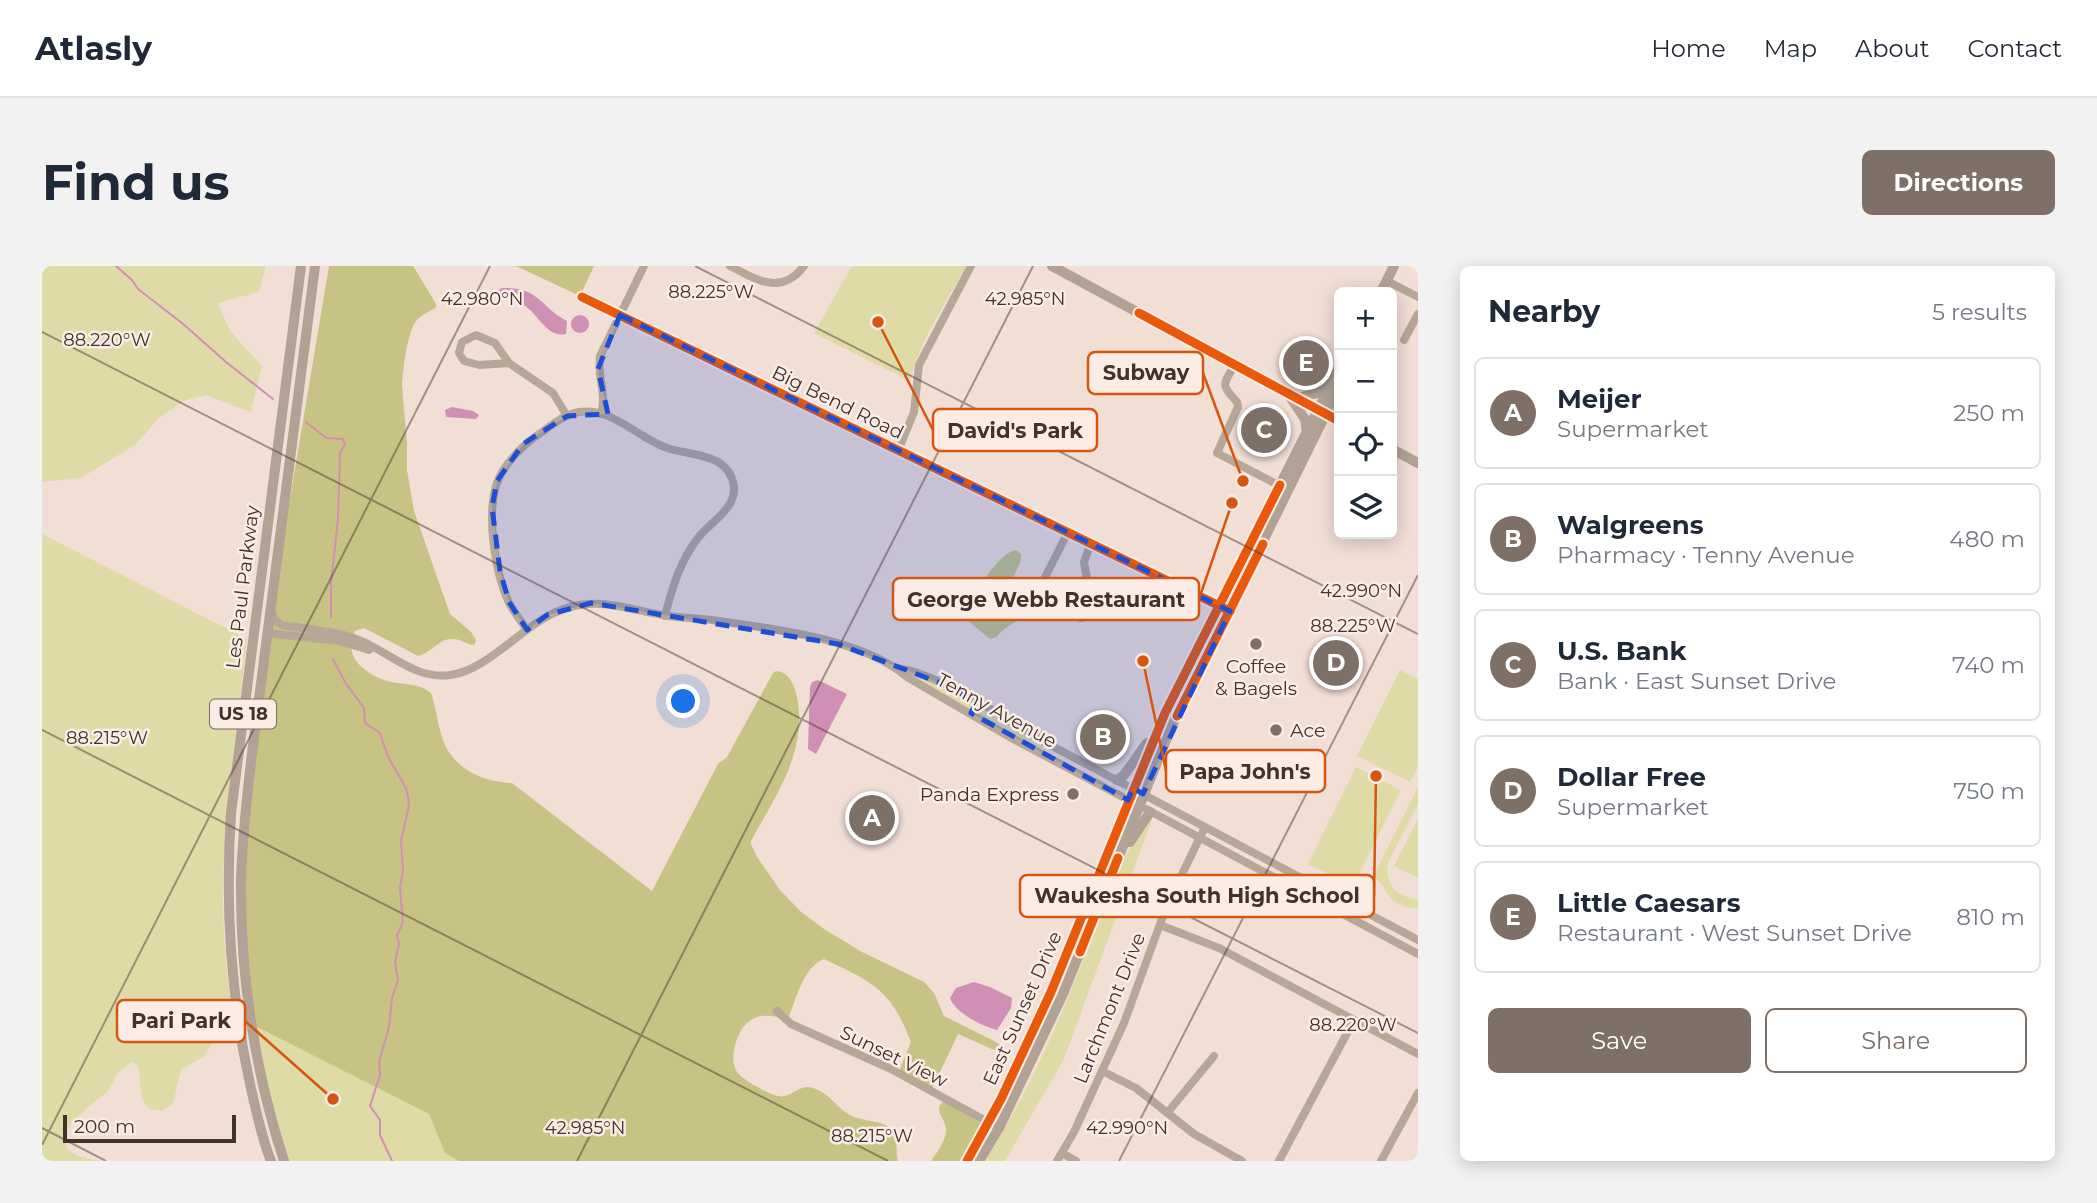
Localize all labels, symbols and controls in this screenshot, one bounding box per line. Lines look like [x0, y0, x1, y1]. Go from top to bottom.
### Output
text: Atlasly [35, 28, 152, 68]
text: Home [1651, 34, 1726, 63]
text: Map [1764, 34, 1817, 63]
text: About [1855, 34, 1929, 63]
text: Contact [1967, 34, 2062, 63]
button: Directions [1862, 150, 2055, 215]
text: Find us [42, 153, 230, 212]
text: 88.225°W [668, 281, 754, 303]
map controls [1334, 287, 1397, 539]
button: + [1334, 287, 1397, 350]
text: 42.980°N [441, 288, 523, 310]
text: 42.985°N [985, 288, 1065, 310]
text: Nearby [1488, 293, 1600, 330]
text: 5 results [1932, 298, 2027, 326]
text: 88.220°W [63, 329, 151, 351]
pin: E [1283, 337, 1329, 389]
button: − [1334, 350, 1397, 413]
callout: Subway [1088, 352, 1203, 394]
text: Subway [1103, 360, 1190, 385]
street label: Big Bend Road [768, 361, 907, 444]
text: Meijer [1557, 383, 1642, 415]
text: A [1504, 399, 1522, 427]
text: 250 m [1953, 399, 2025, 427]
pin: C [1241, 404, 1287, 456]
callout: David's Park [933, 409, 1097, 451]
button: locate [1334, 413, 1397, 476]
text: Supermarket [1557, 415, 1709, 443]
text: David's Park [947, 418, 1083, 443]
button: layers [1334, 476, 1397, 539]
street label: Les Paul Parkway [221, 503, 264, 670]
text: Walgreens [1557, 509, 1703, 541]
text: B [1504, 525, 1522, 553]
text: 480 m [1949, 525, 2025, 553]
text: Pharmacy · Tenny Avenue [1557, 541, 1855, 569]
callout: George Webb Restaurant [893, 578, 1199, 620]
text: 42.990°N [1320, 580, 1402, 602]
text: George Webb Restaurant [907, 587, 1185, 612]
text: 88.225°W [1310, 615, 1396, 637]
text: U.S. Bank [1557, 635, 1687, 667]
marker: Coffee & Bagels [1248, 636, 1264, 652]
pin: D [1313, 637, 1359, 689]
text: C [1505, 651, 1521, 679]
text: 740 m [1952, 651, 2025, 679]
place label: Coffee & Bagels [1215, 655, 1297, 700]
text: Bank · East Sunset Drive [1557, 667, 1836, 695]
street label: Tenny Avenue [933, 668, 1061, 753]
your location [666, 684, 700, 718]
road number: US 18 [210, 700, 276, 728]
pin: B [1080, 711, 1126, 763]
place label: Ace [1290, 719, 1326, 742]
marker: Ace [1268, 722, 1284, 738]
text: 88.215°W [66, 727, 148, 749]
callout: Papa John's [1166, 750, 1325, 792]
text: Papa John's [1179, 759, 1311, 784]
text: Dollar Free [1557, 761, 1706, 793]
text: D [1504, 777, 1523, 805]
text: 750 m [1953, 777, 2025, 805]
place label: Panda Express [920, 783, 1059, 806]
marker: Panda Express [1065, 786, 1081, 802]
pin: A [849, 792, 895, 844]
text: Supermarket [1557, 793, 1709, 821]
callout: Waukesha South High School [1020, 875, 1374, 917]
text: Waukesha South High School [1034, 883, 1360, 908]
text: Little Caesars [1557, 887, 1741, 919]
text: E [1505, 903, 1521, 931]
text: 810 m [1956, 903, 2025, 931]
text: Restaurant · West Sunset Drive [1557, 919, 1912, 947]
street label: East Sunset Drive [978, 928, 1067, 1089]
street label: Larchmont Drive [1069, 929, 1150, 1087]
callout: Pari Park [117, 1000, 245, 1042]
text: Pari Park [131, 1008, 231, 1033]
button: Save [1488, 1008, 1751, 1073]
button: Share [1765, 1008, 2027, 1073]
text: 88.220°W [1309, 1014, 1397, 1036]
street label: Sunset View [836, 1021, 952, 1093]
scale bar [63, 1112, 236, 1144]
text: 200 m [74, 1115, 135, 1138]
text: 42.985°N [545, 1117, 625, 1139]
text: 42.990°N [1086, 1117, 1168, 1139]
text: 88.215°W [831, 1125, 913, 1147]

